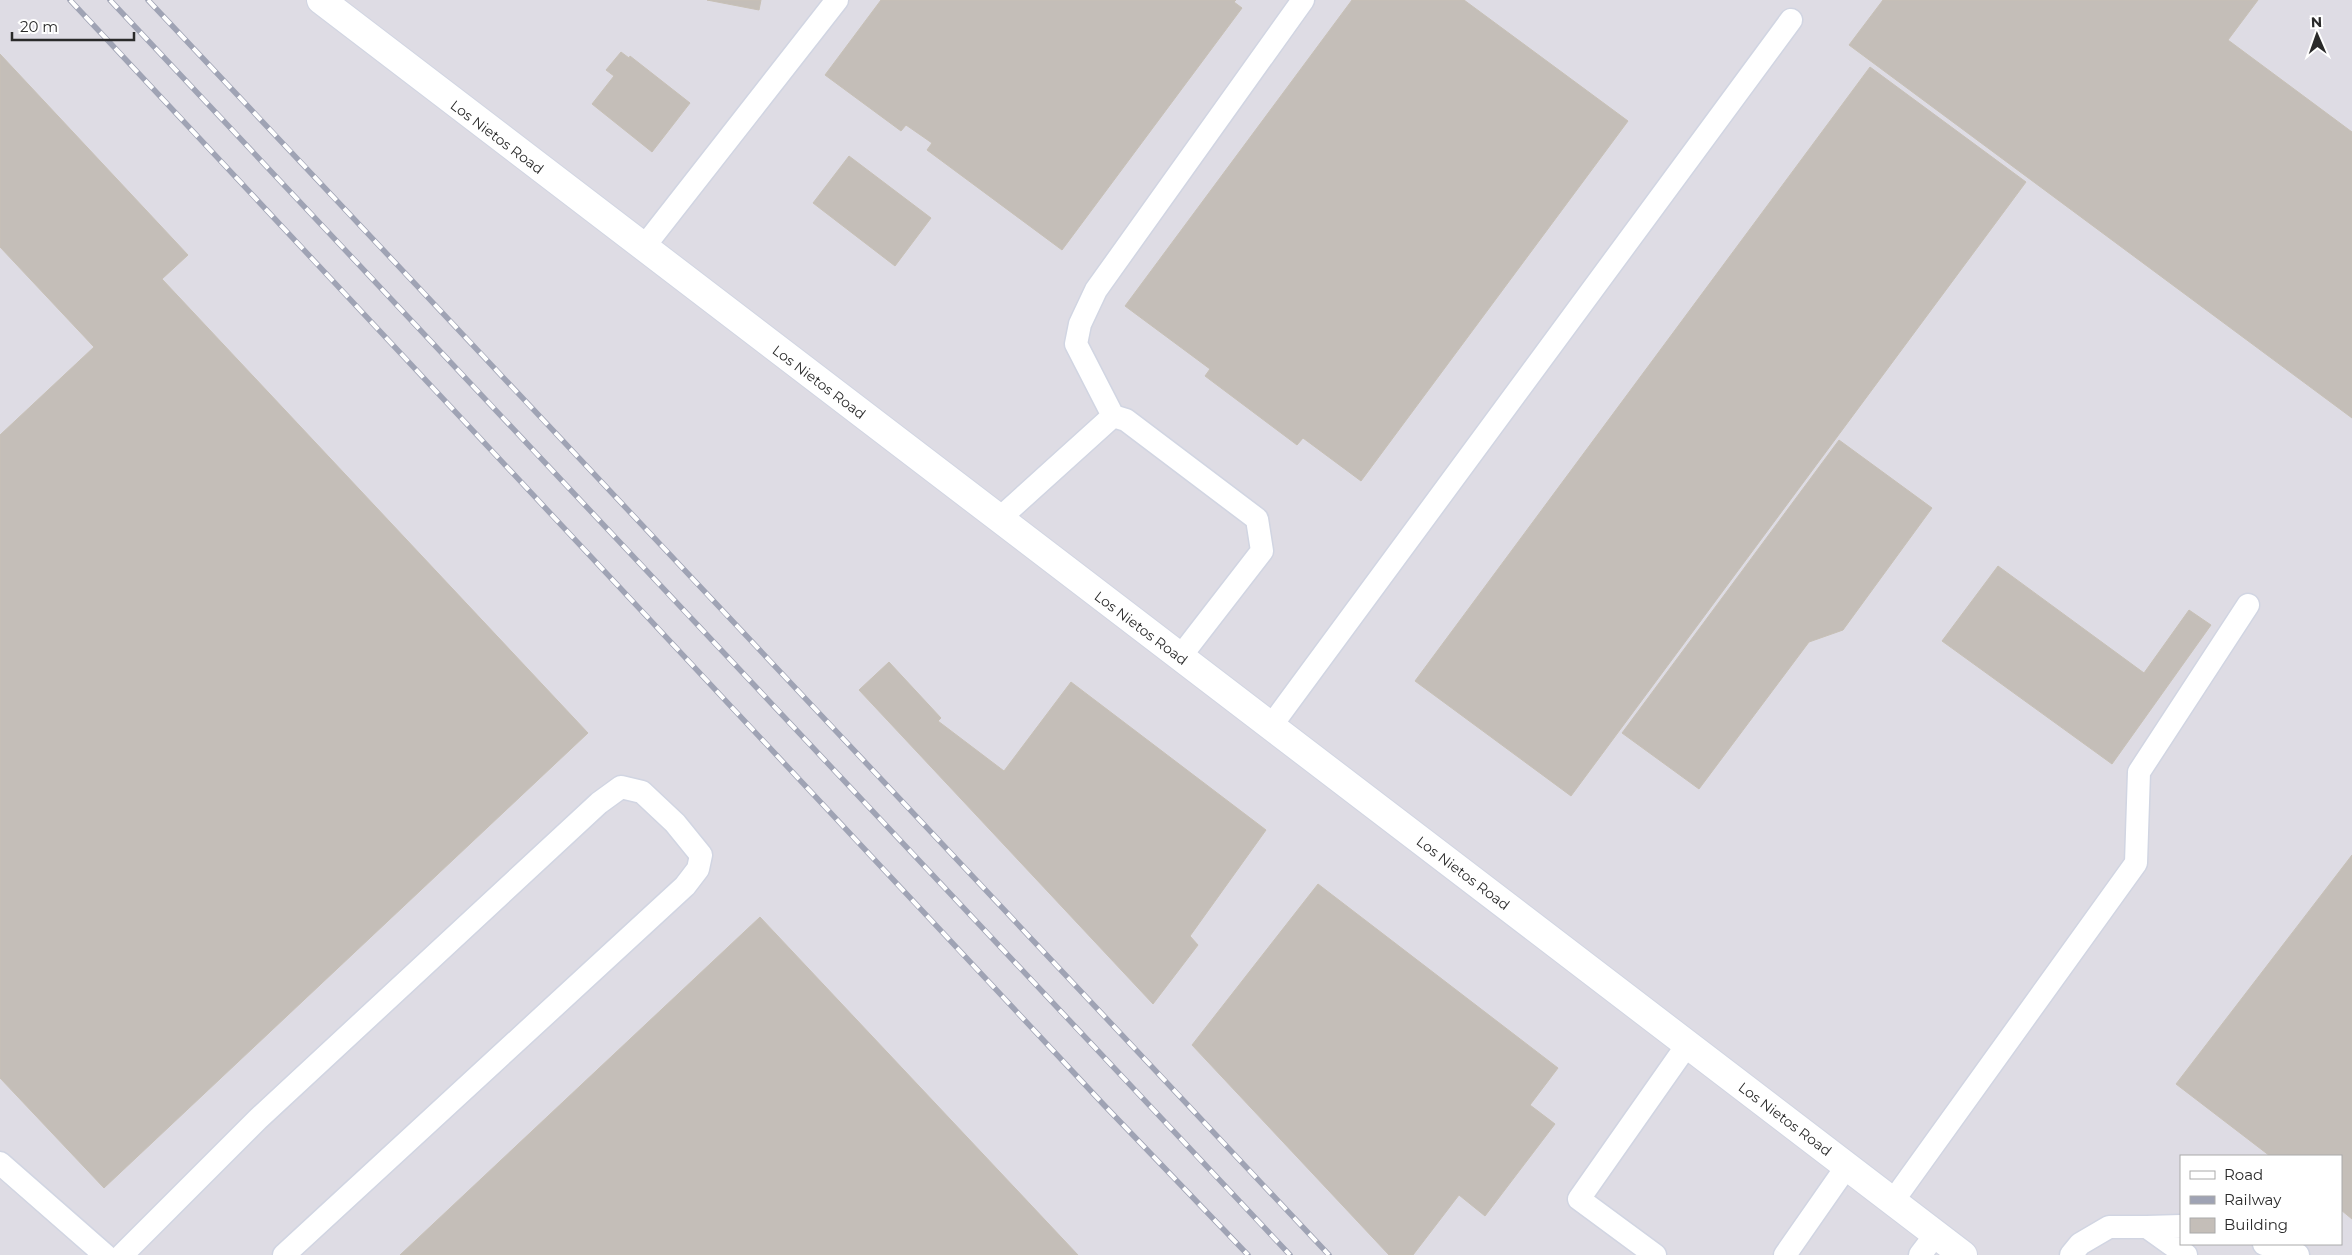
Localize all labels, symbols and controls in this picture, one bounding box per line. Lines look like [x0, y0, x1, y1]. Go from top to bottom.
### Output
scale bar [12, 10, 135, 42]
north arrow [2292, 10, 2342, 60]
text: N [2311, 13, 2323, 31]
text: 20 m [20, 17, 58, 36]
street label: Los Nietos Road [447, 96, 547, 178]
street label: Los Nietos Road [769, 341, 869, 423]
street label: Los Nietos Road [1091, 587, 1191, 669]
street label: Los Nietos Road [1413, 832, 1513, 914]
street label: Los Nietos Road [1735, 1078, 1835, 1160]
legend [2180, 1155, 2342, 1245]
text: Road [2224, 1165, 2263, 1184]
text: Railway [2224, 1190, 2282, 1209]
text: Building [2224, 1215, 2288, 1234]

